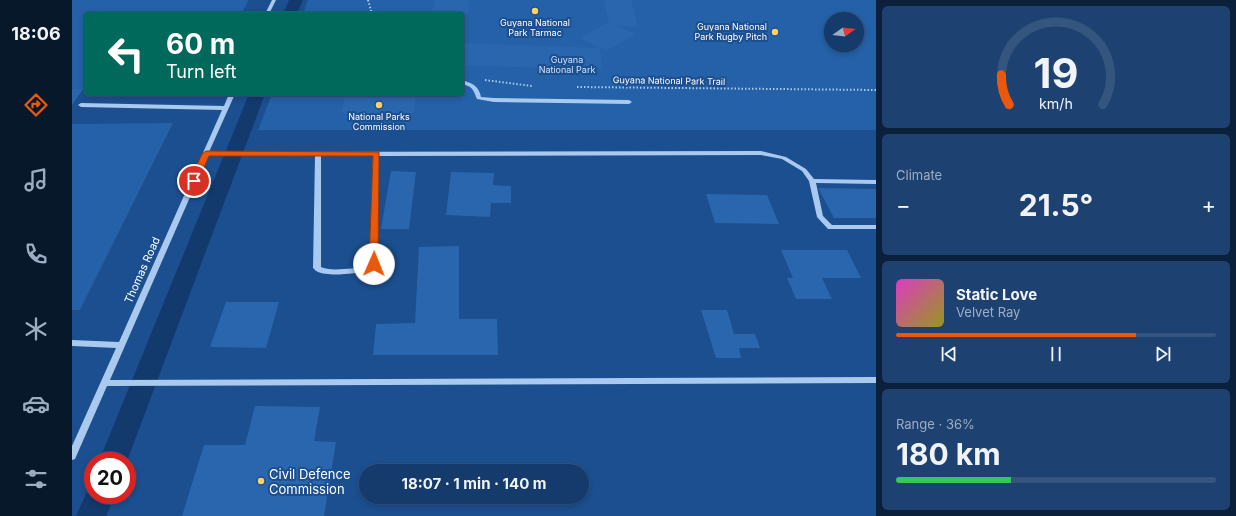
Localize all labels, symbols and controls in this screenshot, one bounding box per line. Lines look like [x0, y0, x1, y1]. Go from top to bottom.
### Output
marker: Guyana National Park Tarmac [530, 6, 540, 16]
north arrow [824, 12, 864, 52]
map controls [824, 12, 864, 52]
place label: Guyana National Park Tarmac [500, 17, 570, 38]
place label: Guyana National Park Rugby Pitch [694, 21, 767, 42]
text: 18:06 [11, 23, 61, 44]
text: 60 m [166, 27, 235, 61]
marker: Guyana National Park Rugby Pitch [770, 27, 780, 37]
icon: left [100, 28, 152, 80]
text: 19 [1034, 48, 1078, 98]
park label: Guyana National Park [539, 54, 595, 75]
text: Turn left [166, 61, 236, 82]
street label: Guyana National Park Trail [613, 74, 725, 87]
icon: directions [22, 91, 50, 119]
text: km/h [1039, 94, 1073, 111]
marker: National Parks Commission [374, 100, 384, 110]
place label: National Parks Commission [348, 111, 410, 132]
pin [177, 164, 211, 198]
icon: music [22, 166, 50, 194]
text: Climate [896, 167, 942, 183]
icon: arrive [183, 170, 205, 192]
text: 21.5° [1019, 187, 1093, 223]
text: − [896, 192, 911, 218]
text: + [1201, 192, 1216, 218]
street label: Thomas Road [121, 235, 163, 305]
icon: phone [22, 240, 50, 268]
position arrow [353, 243, 395, 285]
text: Static Love [956, 285, 1037, 304]
text: Velvet Ray [956, 304, 1020, 320]
icon: climate [22, 315, 50, 343]
icon: previous [938, 343, 960, 365]
icon: pause [1045, 343, 1067, 365]
icon: next [1152, 343, 1174, 365]
icon: car [22, 390, 50, 418]
text: Range · 36% [896, 416, 975, 432]
text: 180 km [896, 436, 1001, 472]
speed limit sign: 20 [84, 452, 136, 504]
icon: filters [22, 465, 50, 493]
place label: Civil Defence Commission [269, 466, 351, 497]
text: 18:07 · 1 min · 140 m [401, 474, 547, 493]
marker: Civil Defence Commission [256, 476, 266, 486]

